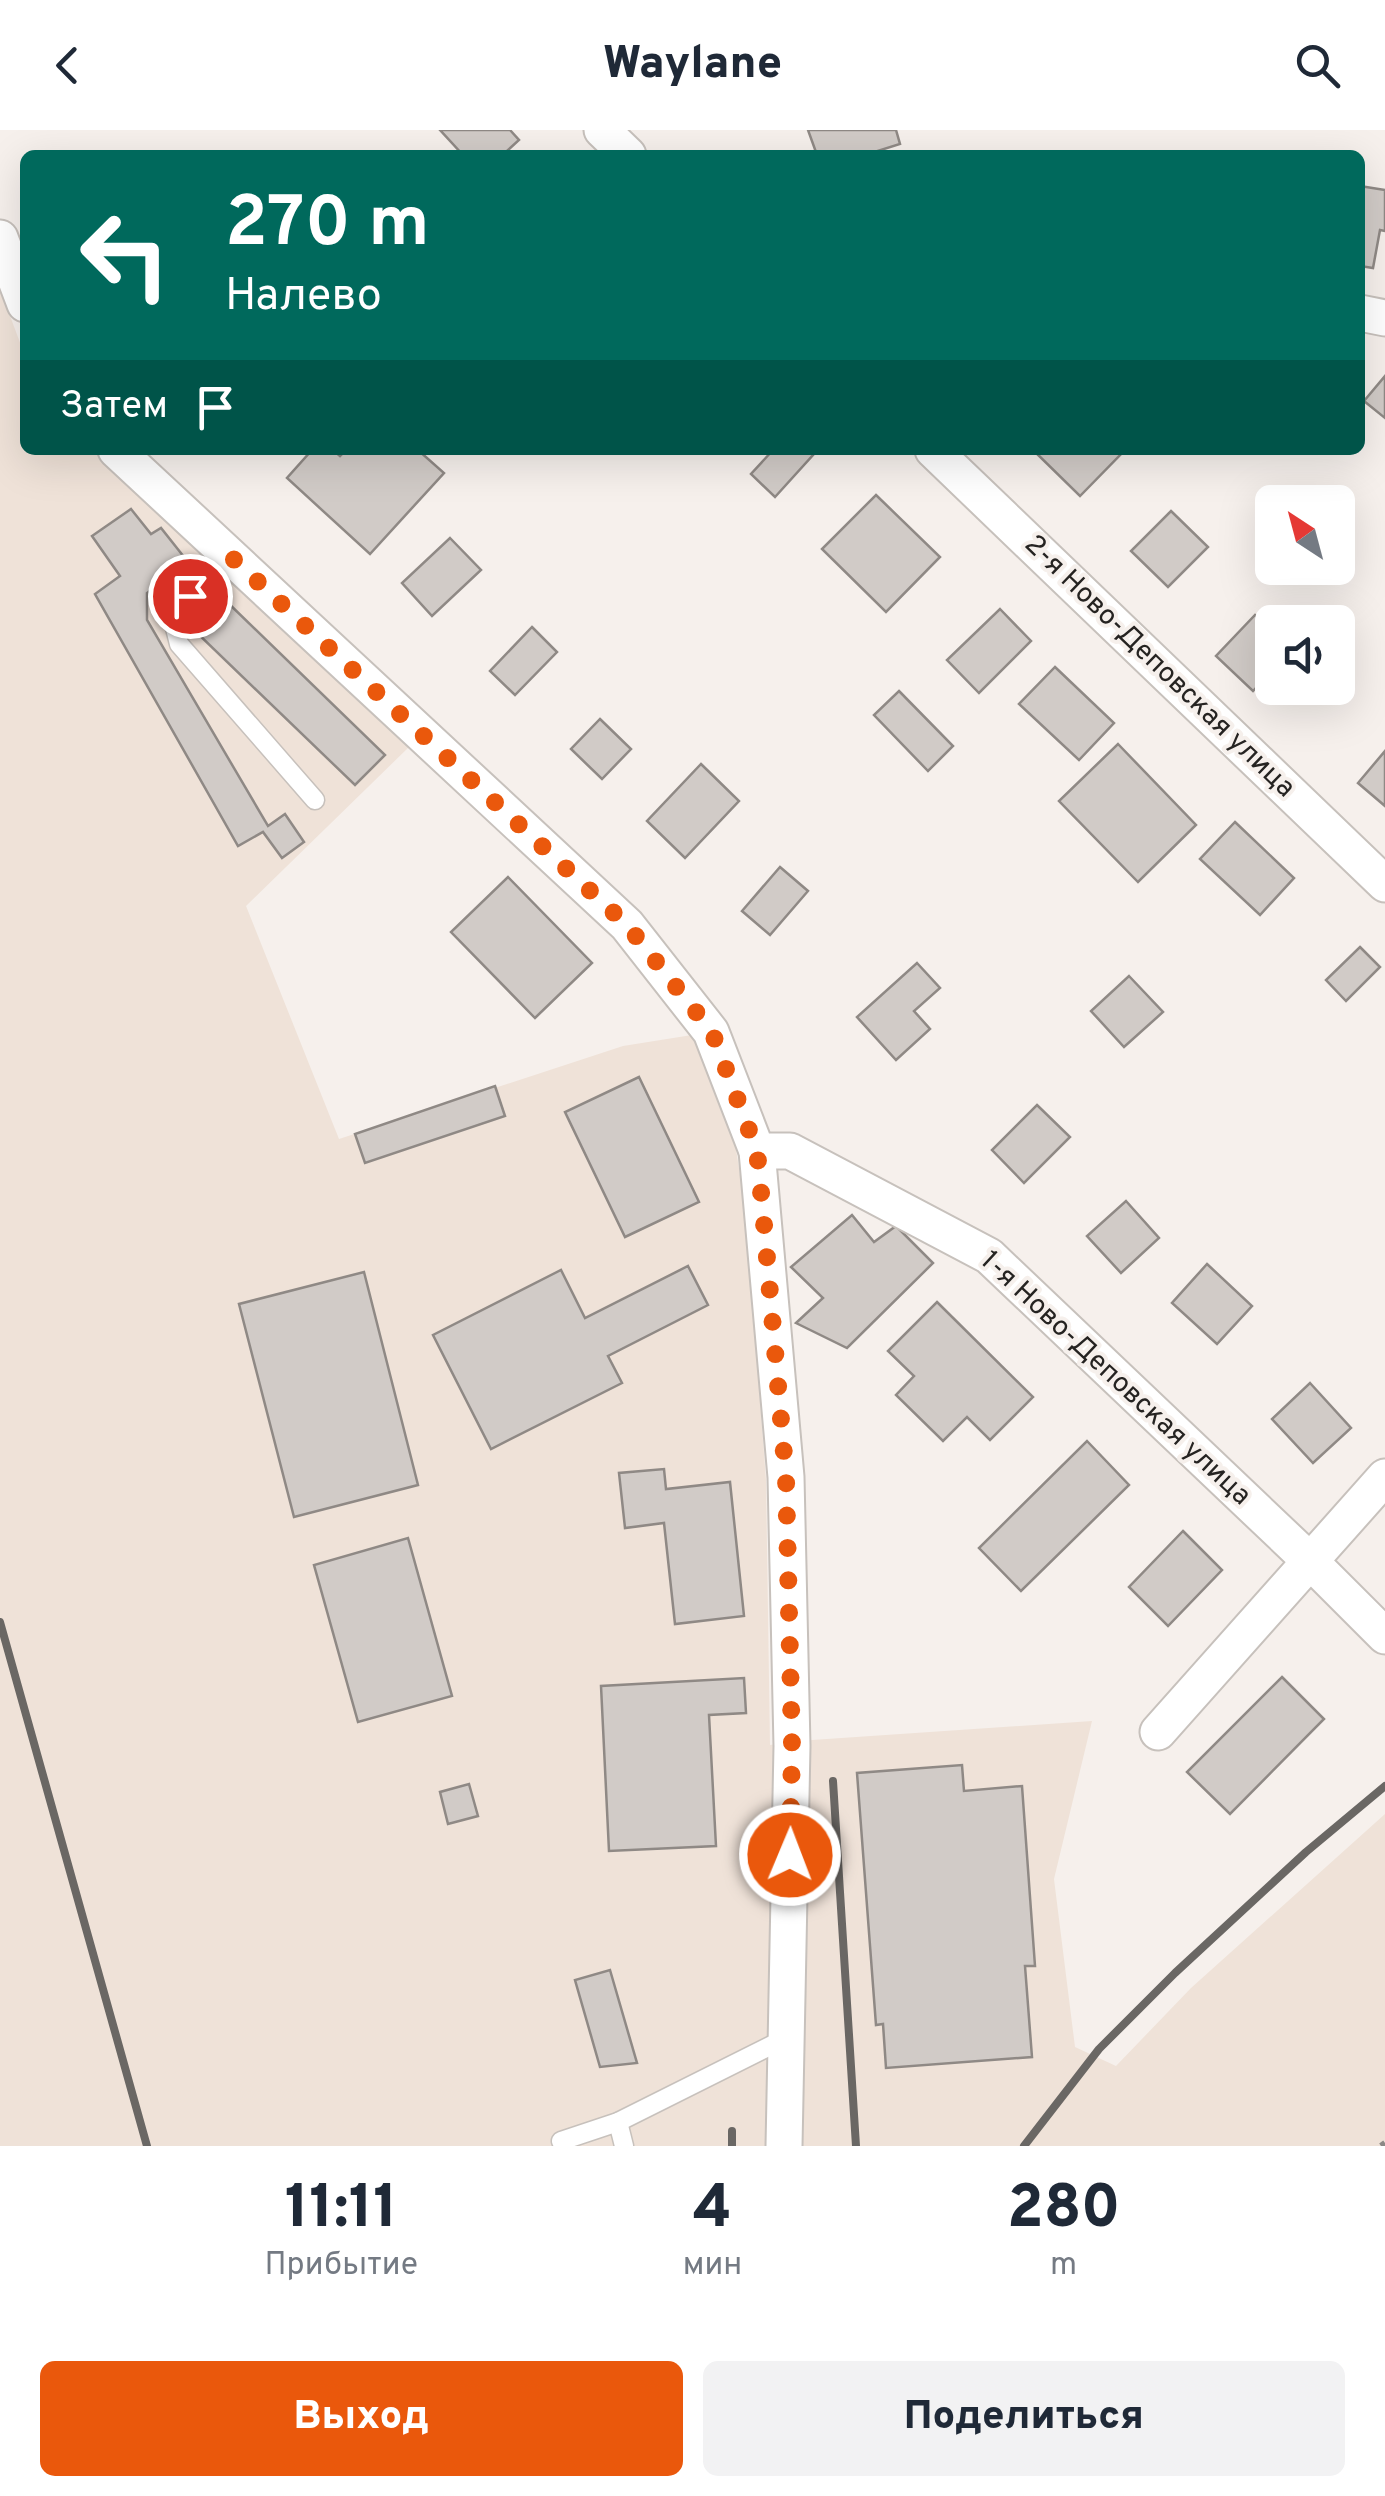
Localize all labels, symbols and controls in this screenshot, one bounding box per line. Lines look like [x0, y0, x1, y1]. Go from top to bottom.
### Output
text: Waylane [603, 37, 782, 94]
icon: back [40, 38, 95, 93]
icon: search [1290, 38, 1345, 93]
text: 270 m [225, 182, 430, 271]
icon: left [60, 190, 190, 320]
text: Налево [225, 269, 382, 326]
icon: arrive [188, 380, 243, 435]
text: Затем [60, 383, 168, 432]
north arrow [1255, 485, 1355, 585]
map controls [1255, 485, 1355, 705]
street label: 2-я Ново-Деповская улица [1016, 528, 1302, 806]
pin [148, 554, 233, 639]
icon: arrive [163, 569, 218, 624]
button: sound [1255, 605, 1355, 705]
street label: 1-я Ново-Деповская улица [972, 1244, 1258, 1514]
position arrow [738, 1803, 842, 1907]
text: 11:11 [285, 2173, 398, 2249]
text: 4 [693, 2173, 732, 2249]
text: 280 [1007, 2173, 1120, 2249]
text: Прибытие [265, 2246, 418, 2286]
text: мин [683, 2246, 742, 2286]
text: m [1050, 2246, 1077, 2286]
button: Выход [40, 2361, 683, 2476]
button: Поделиться [703, 2361, 1345, 2476]

